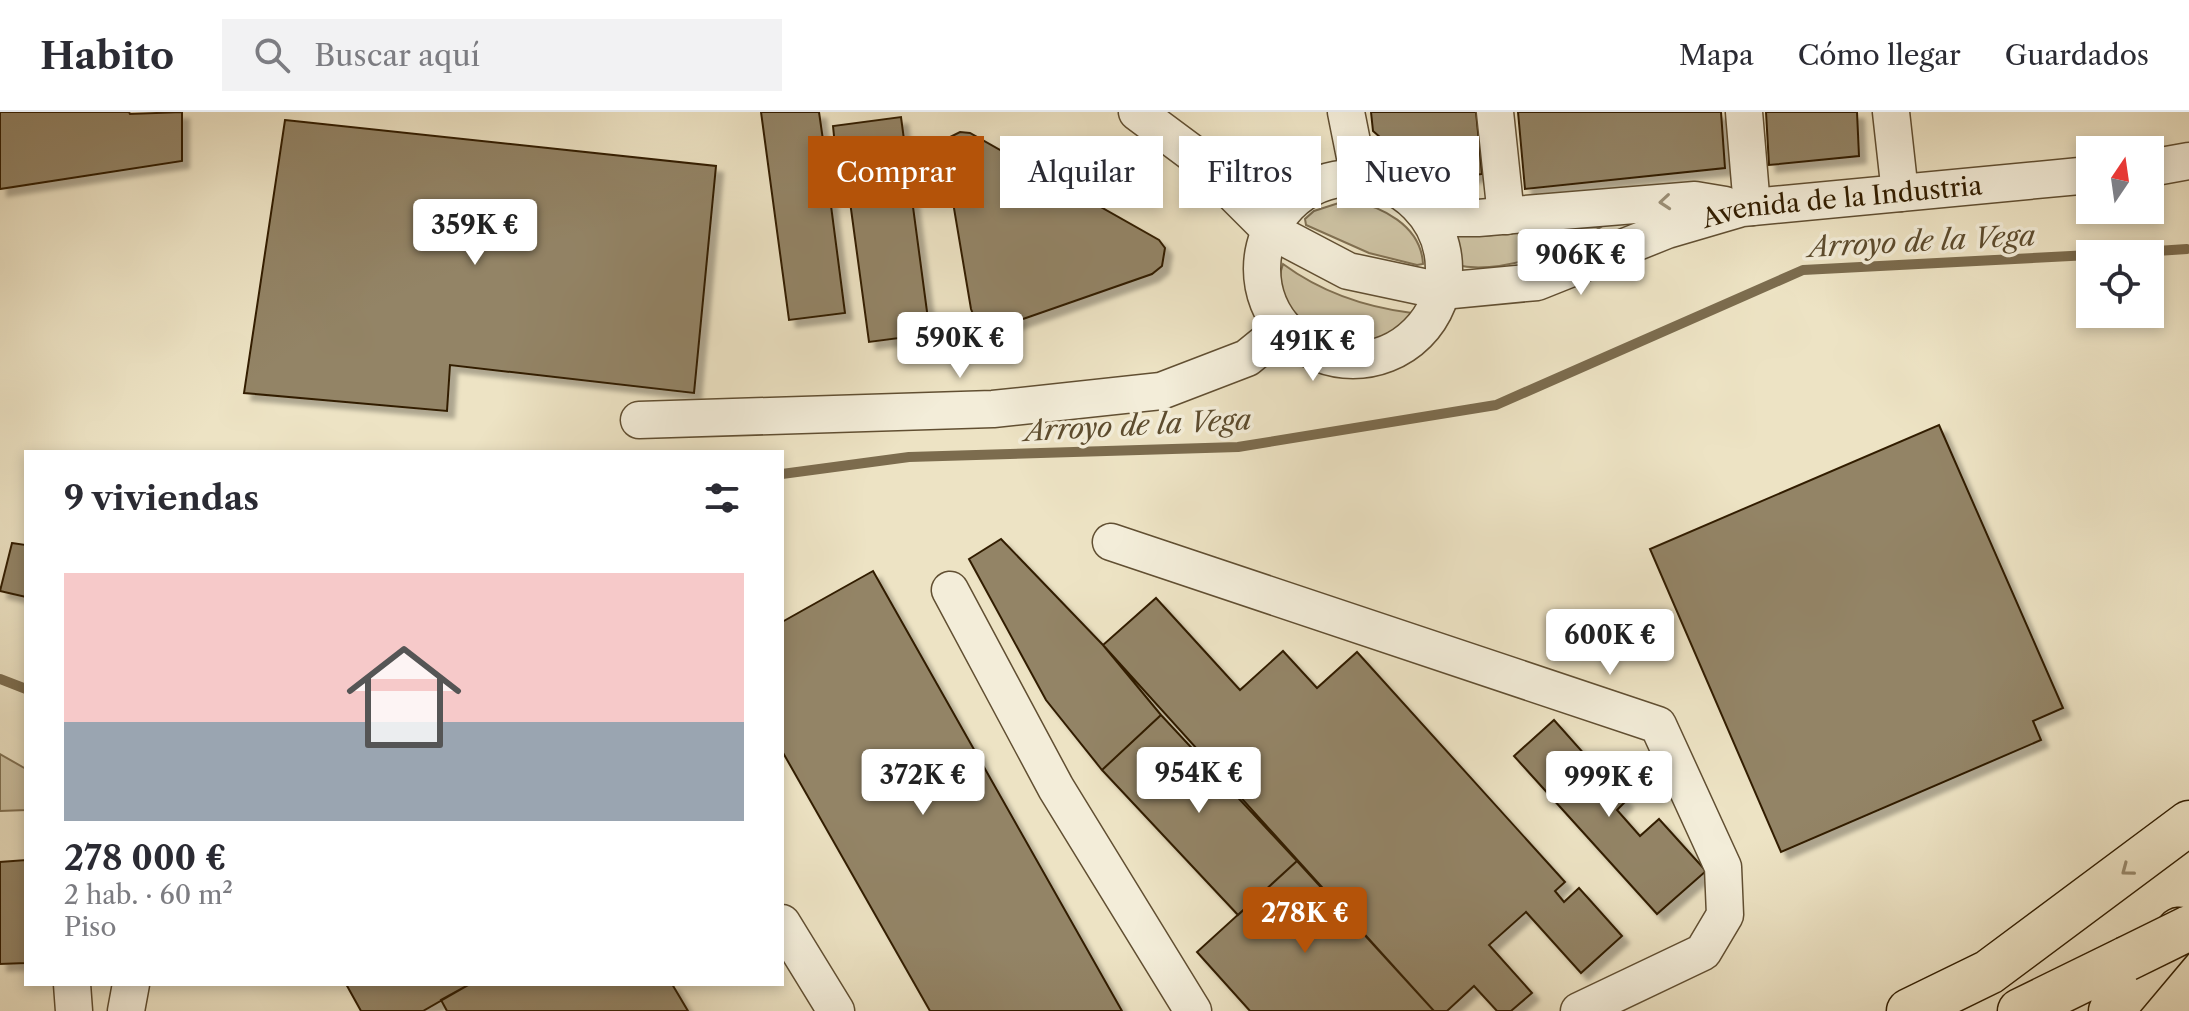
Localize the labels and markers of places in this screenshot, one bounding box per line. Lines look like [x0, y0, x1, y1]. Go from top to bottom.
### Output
pin: 359K € [410, 199, 540, 267]
pin: 906K € [1516, 229, 1646, 297]
pin: 590K € [895, 312, 1025, 380]
pin: 491K € [1248, 315, 1378, 383]
pin: 600K € [1545, 609, 1675, 677]
pin: 954K € [1134, 747, 1264, 815]
pin: 372K € [858, 749, 988, 817]
pin: 999K € [1544, 751, 1674, 819]
pin: 278K € [1240, 887, 1370, 955]

